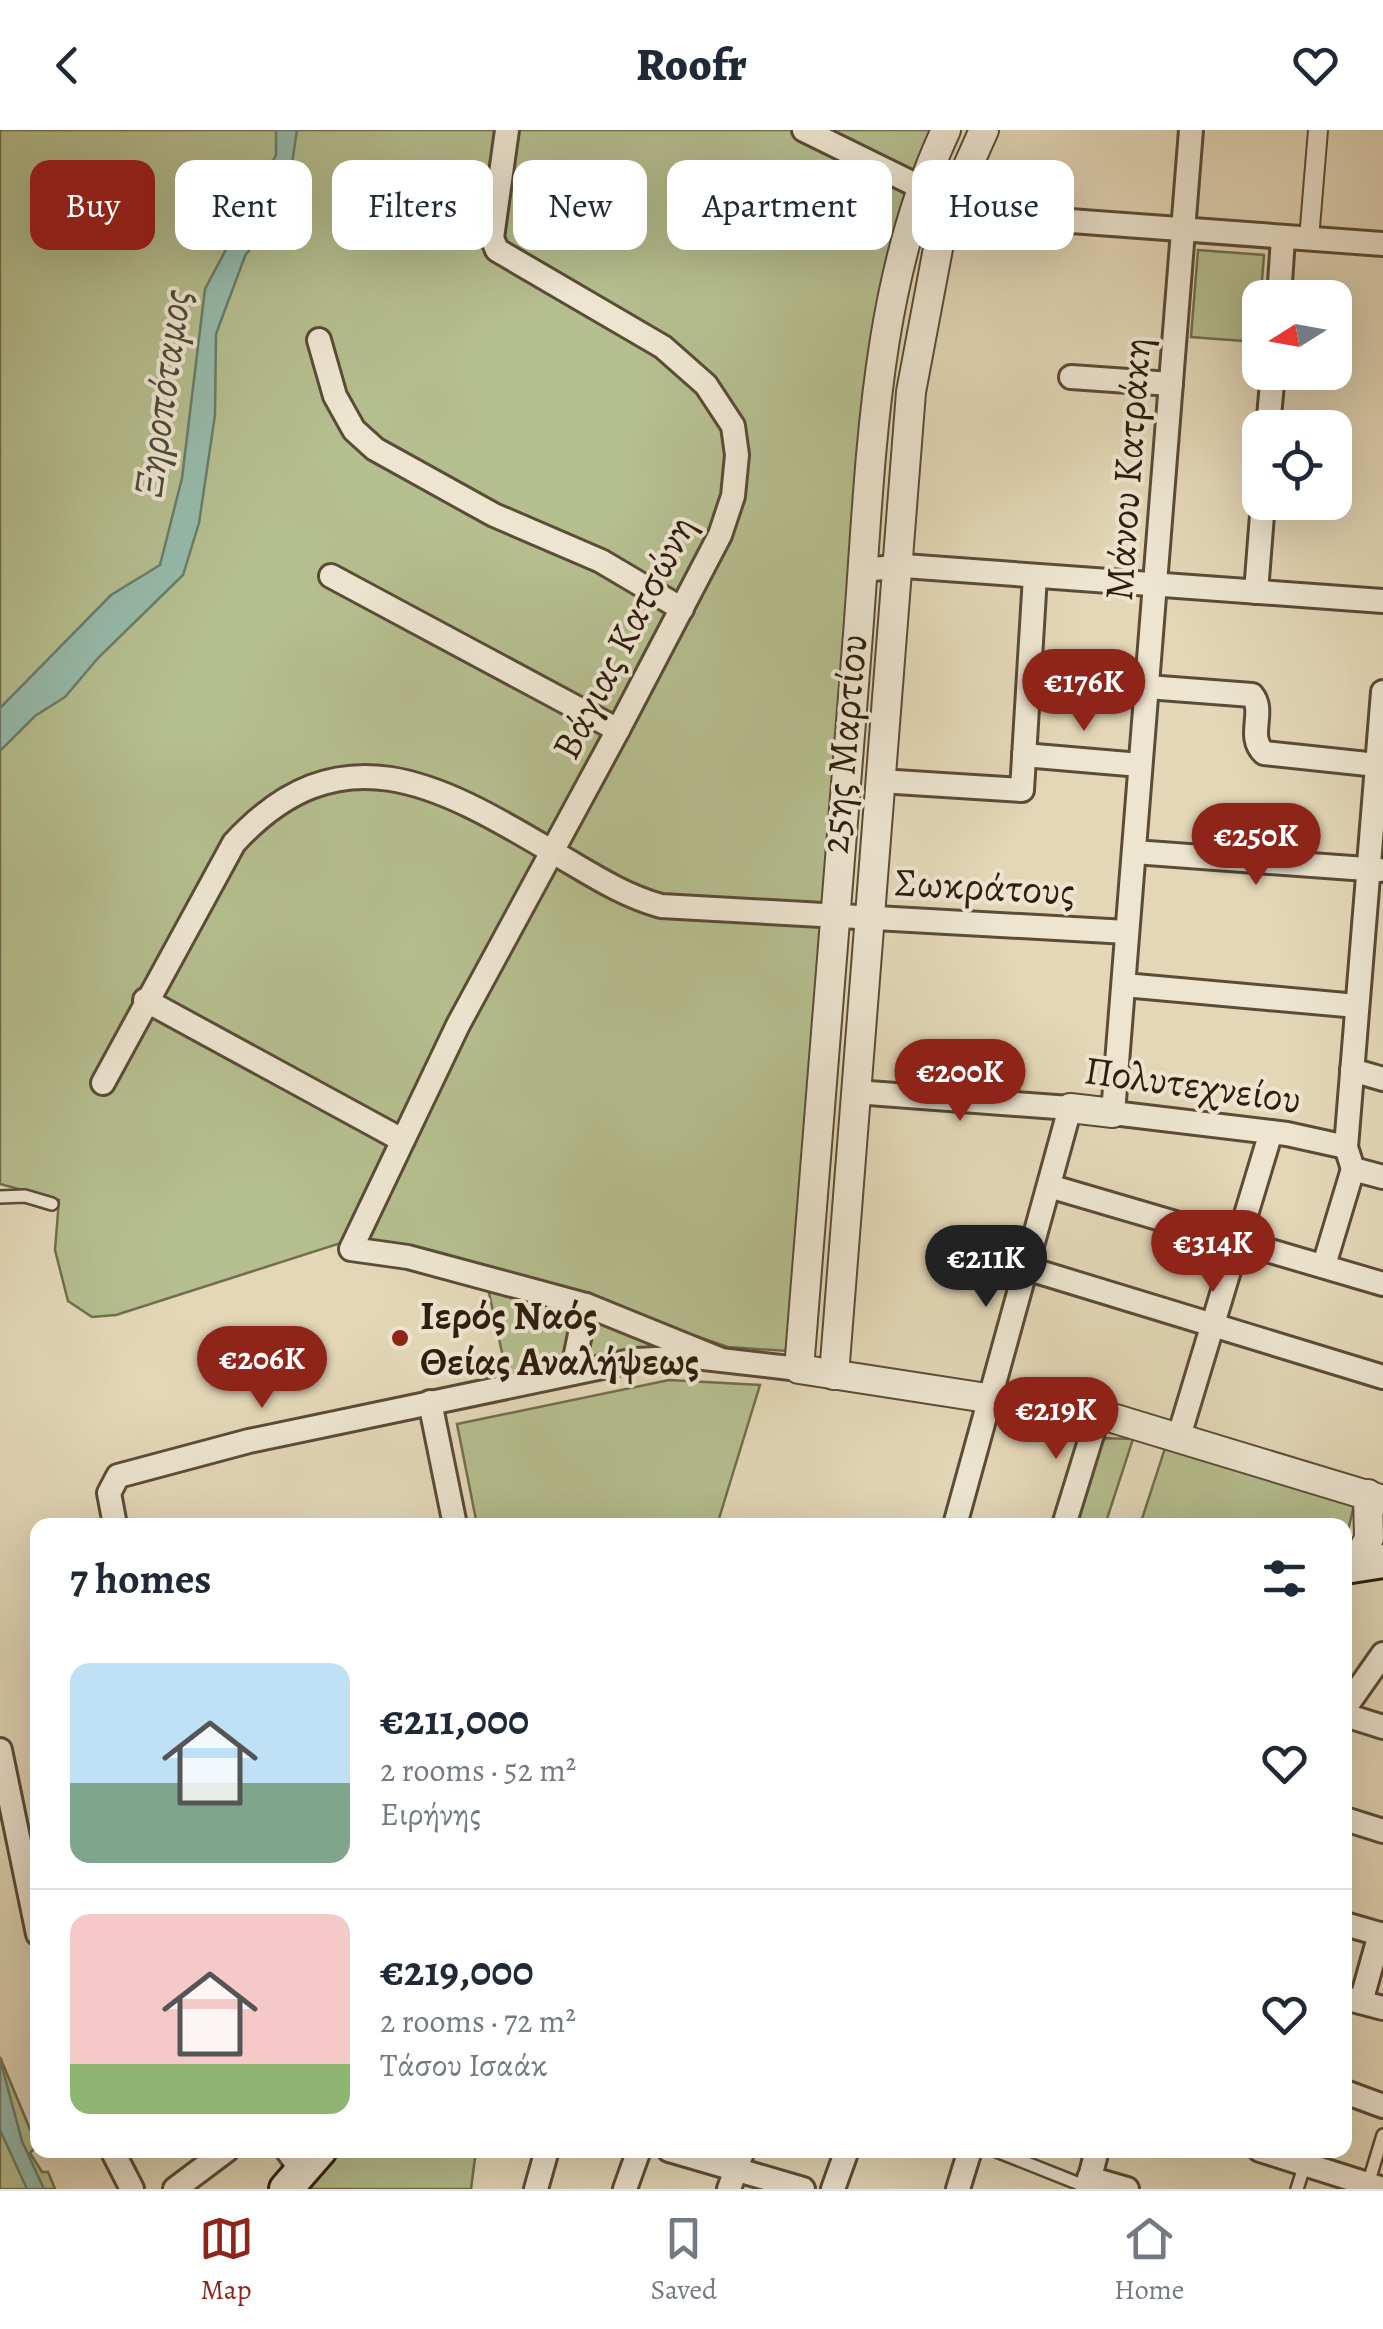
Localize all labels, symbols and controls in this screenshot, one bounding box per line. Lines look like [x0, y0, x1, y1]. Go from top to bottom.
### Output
text: Roofr [636, 34, 747, 96]
icon: back [40, 38, 95, 93]
icon: heart [1288, 38, 1343, 93]
chip: Buy [30, 160, 155, 250]
chip: Rent [175, 160, 312, 250]
chip: Filters [332, 160, 493, 250]
chip: New [513, 160, 647, 250]
chip: Apartment [667, 160, 892, 250]
chip: House [912, 160, 1074, 250]
north arrow [1242, 280, 1352, 390]
map controls [1242, 280, 1352, 520]
water label: Ξηροπόταμος [119, 286, 204, 500]
street label: Μάνου Κατράκη [1091, 336, 1164, 603]
button: locate [1242, 410, 1352, 520]
street label: Βάγιας Κατσώνη [538, 506, 709, 769]
street label: 25ης Μαρτίου [807, 632, 880, 856]
pin: €176K [1014, 649, 1154, 734]
text: €176K [1044, 659, 1124, 703]
pin: €250K [1186, 803, 1326, 888]
text: €250K [1214, 813, 1298, 857]
street label: Σωκράτους [894, 854, 1076, 919]
pin: €200K [890, 1039, 1030, 1124]
street label: Πολυτεχνείου [1081, 1042, 1305, 1127]
text: €200K [916, 1049, 1004, 1093]
pin: €314K [1143, 1210, 1283, 1295]
text: €314K [1173, 1220, 1253, 1264]
pin: €211K [916, 1225, 1056, 1310]
text: €211K [947, 1235, 1025, 1279]
place label: Ιερός Ναός Θείας Αναλήψεως [420, 1288, 699, 1389]
pin: €206K [192, 1326, 332, 1411]
marker: Ιερός Ναός Θείας Αναλήψεως [389, 1327, 411, 1349]
text: €206K [219, 1336, 305, 1380]
pin: €219K [986, 1377, 1126, 1462]
text: €219K [1015, 1387, 1097, 1431]
text: 7 homes [70, 1550, 211, 1607]
icon: filters [1257, 1551, 1312, 1606]
text: €211,000 [380, 1691, 529, 1748]
icon: home [150, 1703, 270, 1823]
icon: heart [1257, 1736, 1312, 1791]
text: 2 rooms · 52 m² [380, 1748, 576, 1792]
text: Ειρήνης [380, 1792, 481, 1836]
text: €219,000 [380, 1942, 534, 1999]
icon: home [150, 1954, 270, 2074]
icon: heart [1257, 1987, 1312, 2042]
text: 2 rooms · 72 m² [380, 1999, 576, 2043]
text: Τάσου Ισαάκ [380, 2043, 548, 2087]
tab: Map [199, 2211, 254, 2309]
tab: Saved [651, 2211, 717, 2309]
tab: Home [1114, 2211, 1184, 2309]

